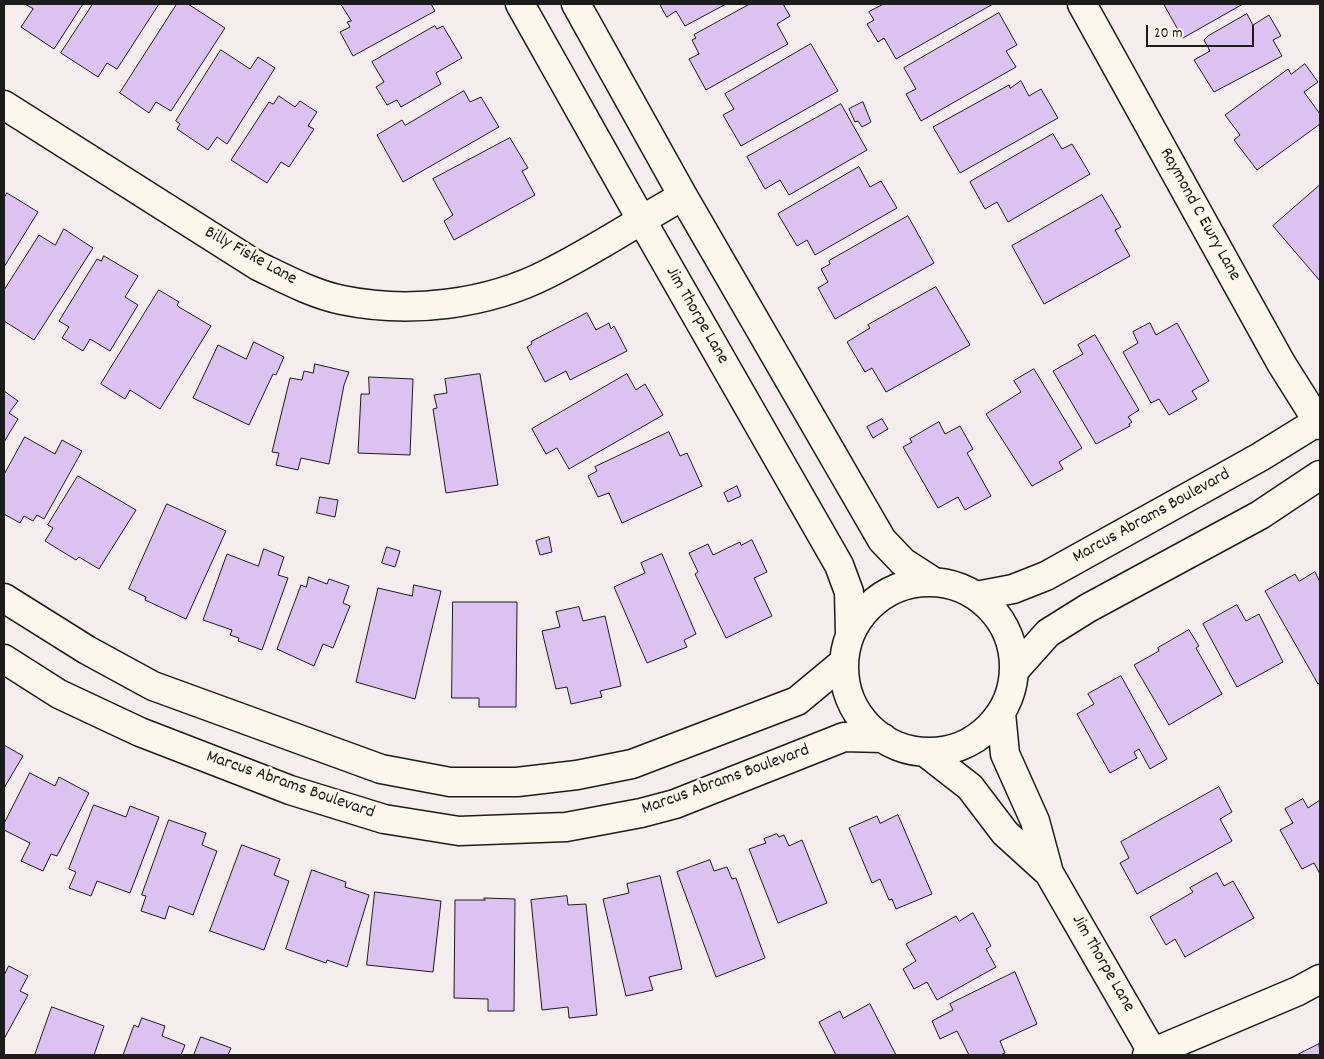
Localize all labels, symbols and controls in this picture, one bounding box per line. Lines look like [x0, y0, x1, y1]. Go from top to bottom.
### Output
scale bar [1149, 15, 1256, 47]
text: 20 m [1154, 23, 1182, 45]
street label: Raymond C Ewry Lane [1154, 145, 1244, 285]
street label: Billy Fiske Lane [200, 223, 300, 291]
street label: Jim Thorpe Lane [659, 263, 733, 369]
street label: Marcus Abrams Boulevard [1069, 465, 1235, 569]
street label: Marcus Abrams Boulevard [639, 741, 813, 821]
street label: Marcus Abrams Boulevard [203, 747, 377, 825]
street label: Jim Thorpe Lane [1065, 911, 1139, 1017]

